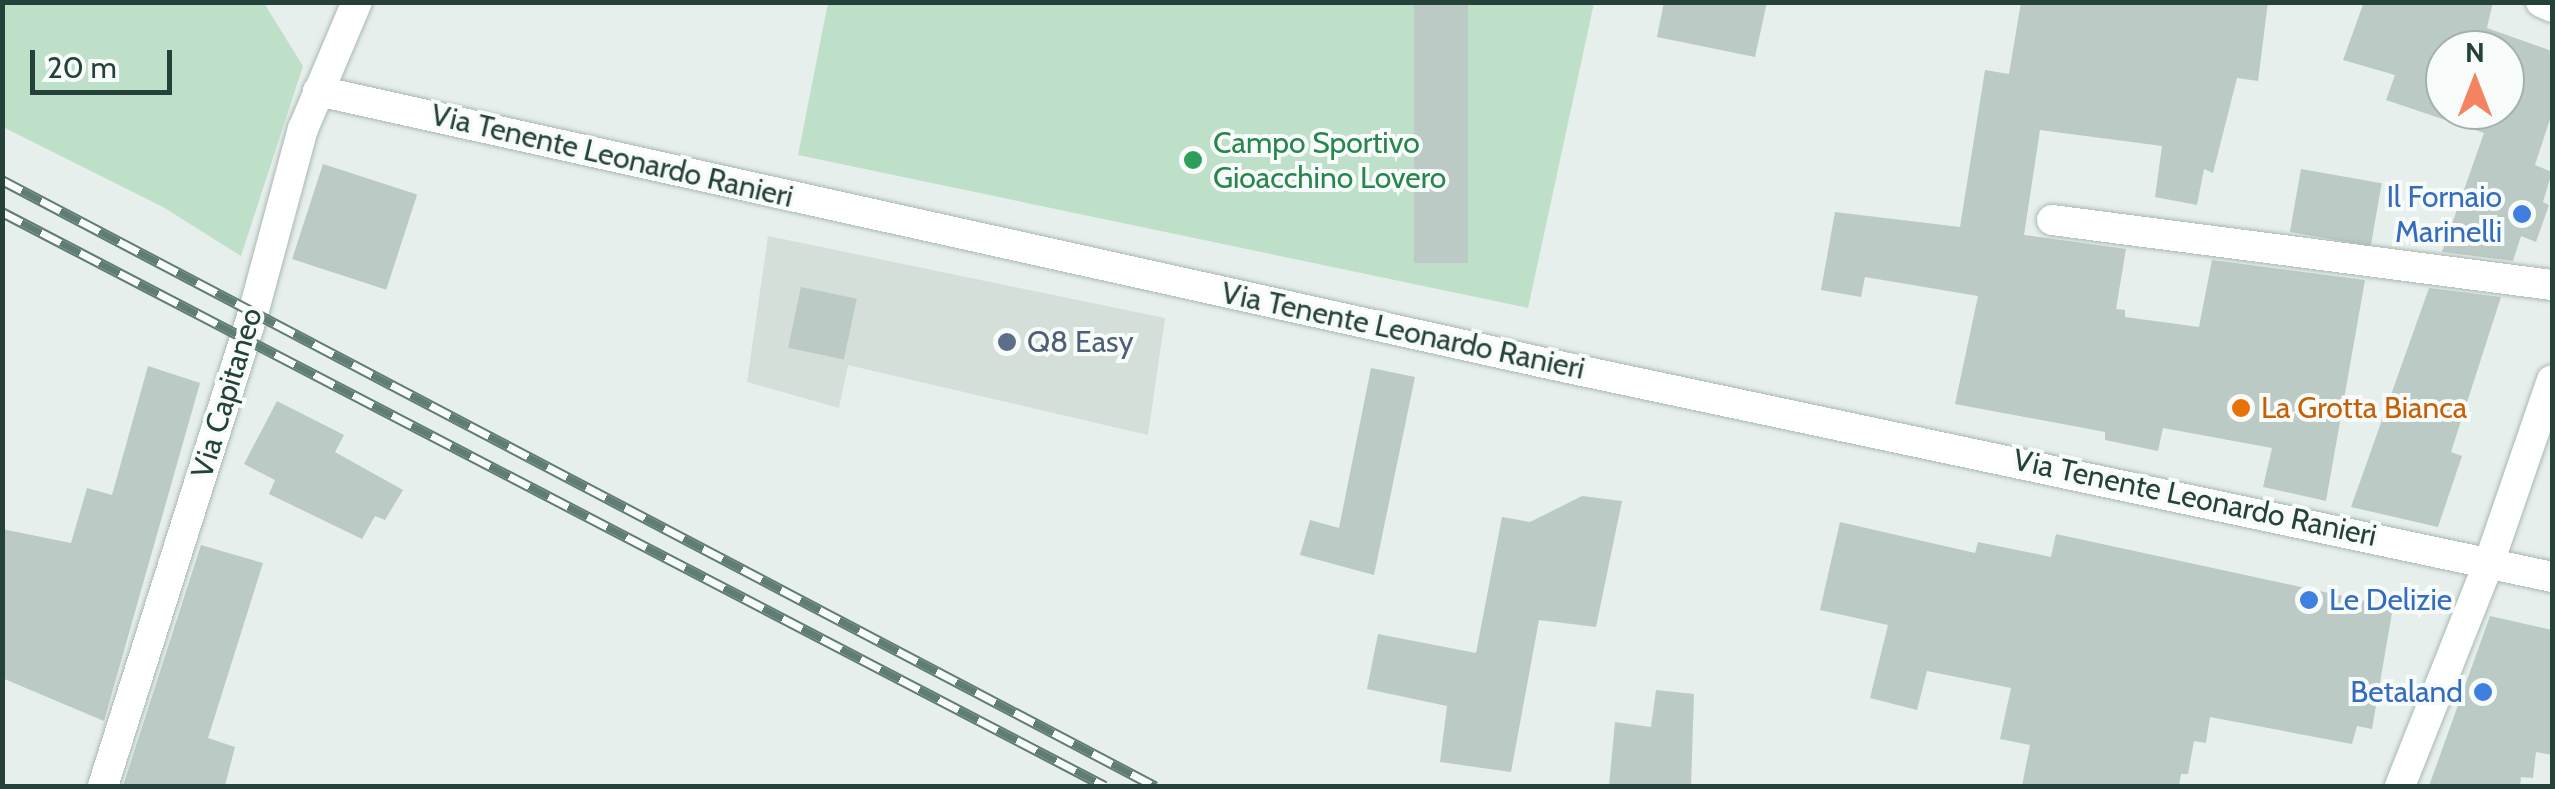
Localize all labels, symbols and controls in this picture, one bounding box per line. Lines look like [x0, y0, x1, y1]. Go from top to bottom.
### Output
scale bar [35, 30, 178, 92]
north arrow [2425, 30, 2525, 130]
text: N [2465, 35, 2485, 69]
text: 20 m [47, 49, 117, 86]
street label: Via Tenente Leonardo Ranieri [428, 97, 796, 215]
place label: Campo Sportivo Gioacchino Lovero [1213, 125, 1446, 196]
marker: Campo Sportivo Gioacchino Lovero [1182, 149, 1204, 171]
place label: Il Fornaio Marinelli [2386, 179, 2502, 250]
marker: Il Fornaio Marinelli [2511, 203, 2533, 225]
street label: Via Tenente Leonardo Ranieri [1218, 275, 1588, 387]
street label: Via Capitaneo [184, 303, 270, 483]
place label: Q8 Easy [1027, 324, 1134, 360]
marker: Q8 Easy [996, 331, 1018, 353]
place label: La Grotta Bianca [2261, 390, 2467, 426]
marker: La Grotta Bianca [2230, 397, 2252, 419]
street label: Via Tenente Leonardo Ranieri [2010, 442, 2380, 554]
place label: Le Delizie [2329, 582, 2452, 618]
marker: Le Delizie [2298, 589, 2320, 611]
place label: Betaland [2350, 674, 2463, 710]
marker: Betaland [2472, 681, 2494, 703]

